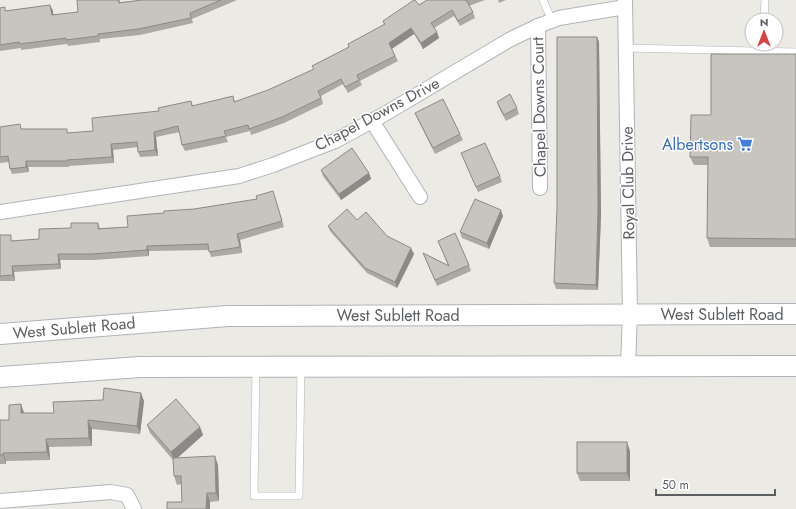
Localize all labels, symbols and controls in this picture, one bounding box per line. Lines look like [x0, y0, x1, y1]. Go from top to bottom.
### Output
north arrow [744, 12, 784, 52]
text: N [760, 14, 768, 30]
street label: Chapel Downs Court [526, 37, 552, 177]
street label: Chapel Downs Drive [311, 71, 443, 157]
street label: Royal Club Drive [616, 126, 640, 240]
place label: Albertsons [662, 133, 733, 156]
supermarket icon: Albertsons [736, 135, 754, 153]
street label: West Sublett Road [660, 303, 784, 326]
street label: West Sublett Road [336, 304, 460, 327]
street label: West Sublett Road [12, 311, 136, 345]
scale bar [656, 471, 775, 497]
text: 50 m [662, 476, 689, 494]

